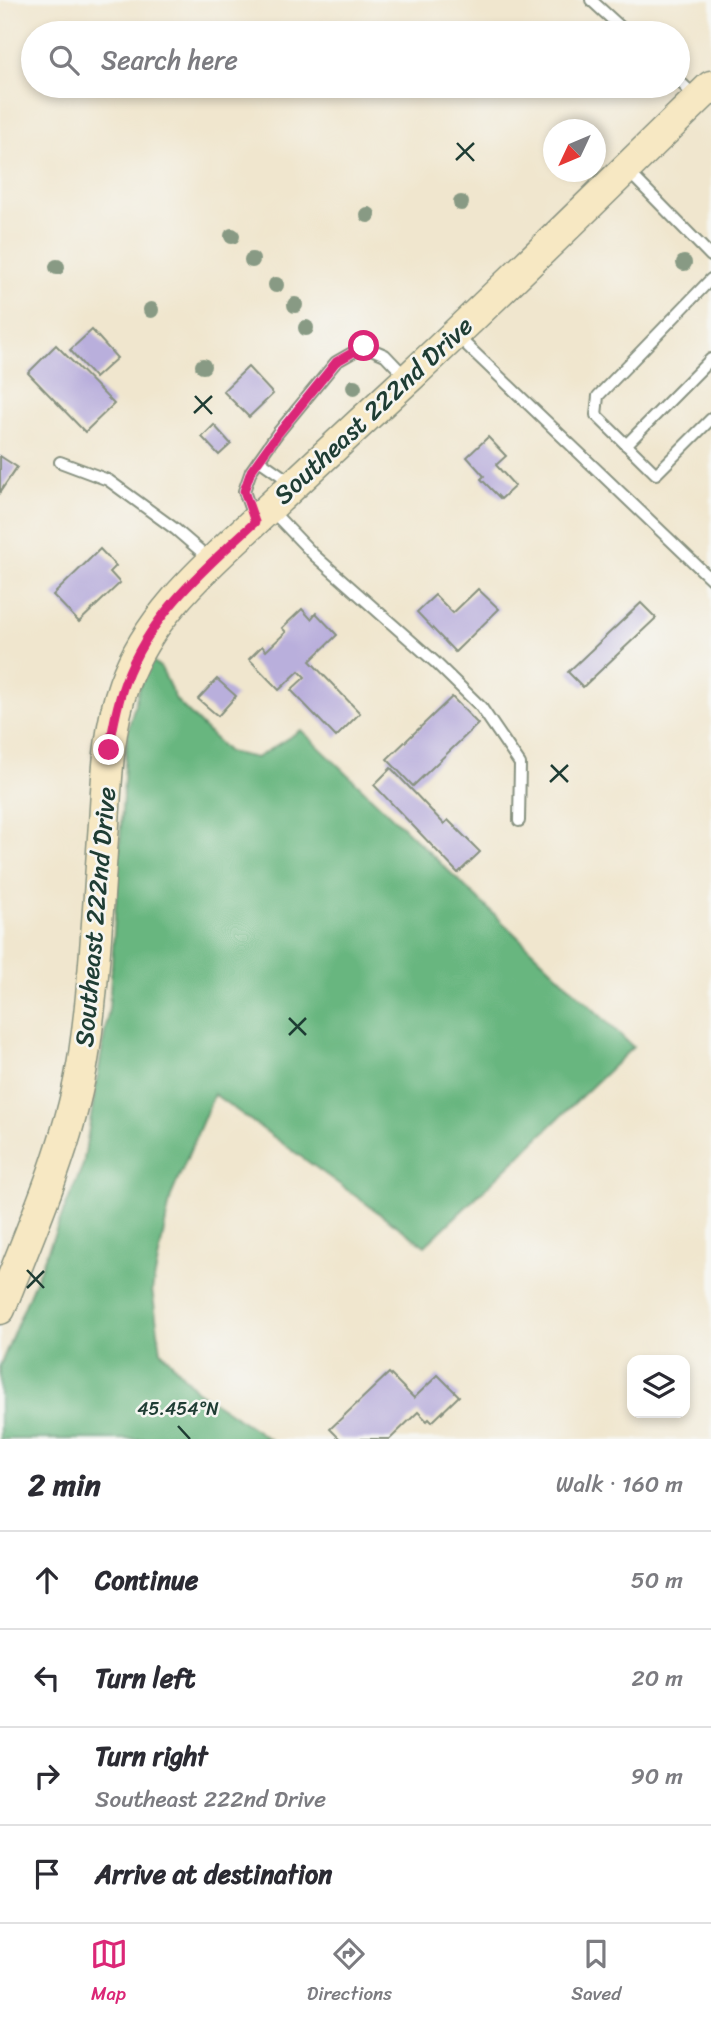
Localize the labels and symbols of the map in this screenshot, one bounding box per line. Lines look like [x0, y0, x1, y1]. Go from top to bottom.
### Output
north arrow [543, 119, 606, 182]
street label: Southeast 222nd Drive [262, 304, 484, 516]
route start [348, 330, 379, 361]
route end [93, 734, 124, 765]
street label: Southeast 222nd Drive [61, 785, 129, 1049]
text: 45.454°N [137, 1393, 219, 1425]

